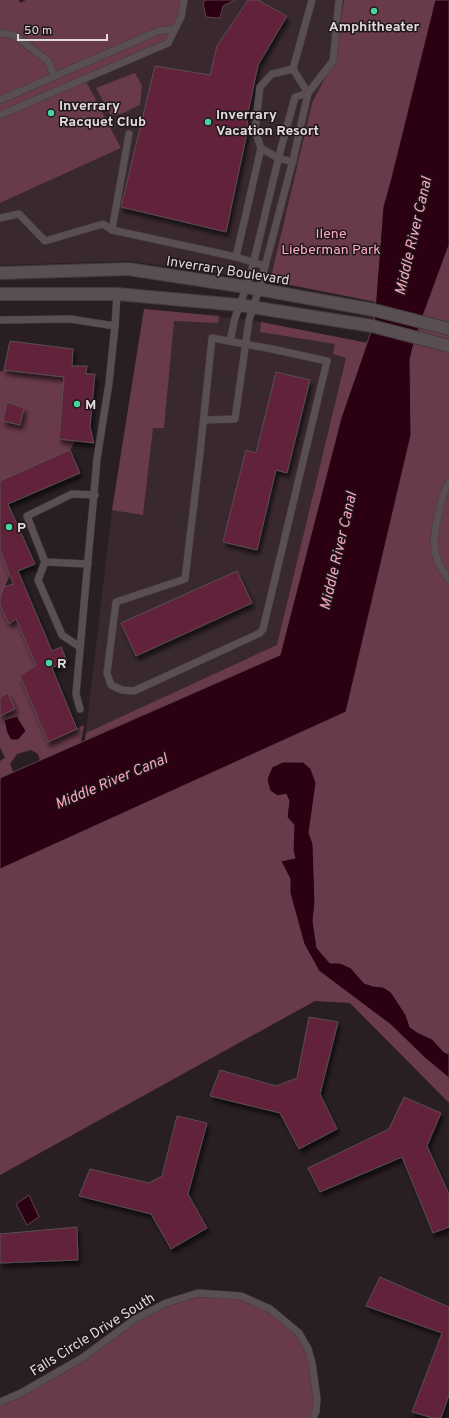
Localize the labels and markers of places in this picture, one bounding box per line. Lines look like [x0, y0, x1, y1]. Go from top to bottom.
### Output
marker: Amphitheater [369, 6, 379, 16]
place label: Amphitheater [329, 19, 420, 36]
place label: Inverrary Racquet Club [59, 98, 146, 131]
place label: Inverrary Vacation Resort [216, 107, 319, 140]
marker: Inverrary Racquet Club [46, 108, 56, 118]
marker: Inverrary Vacation Resort [203, 117, 213, 127]
place label: M [85, 397, 96, 414]
marker: M [72, 399, 82, 409]
place label: P [17, 520, 26, 537]
marker: P [4, 522, 14, 532]
place label: R [57, 656, 67, 673]
marker: R [44, 658, 54, 668]

